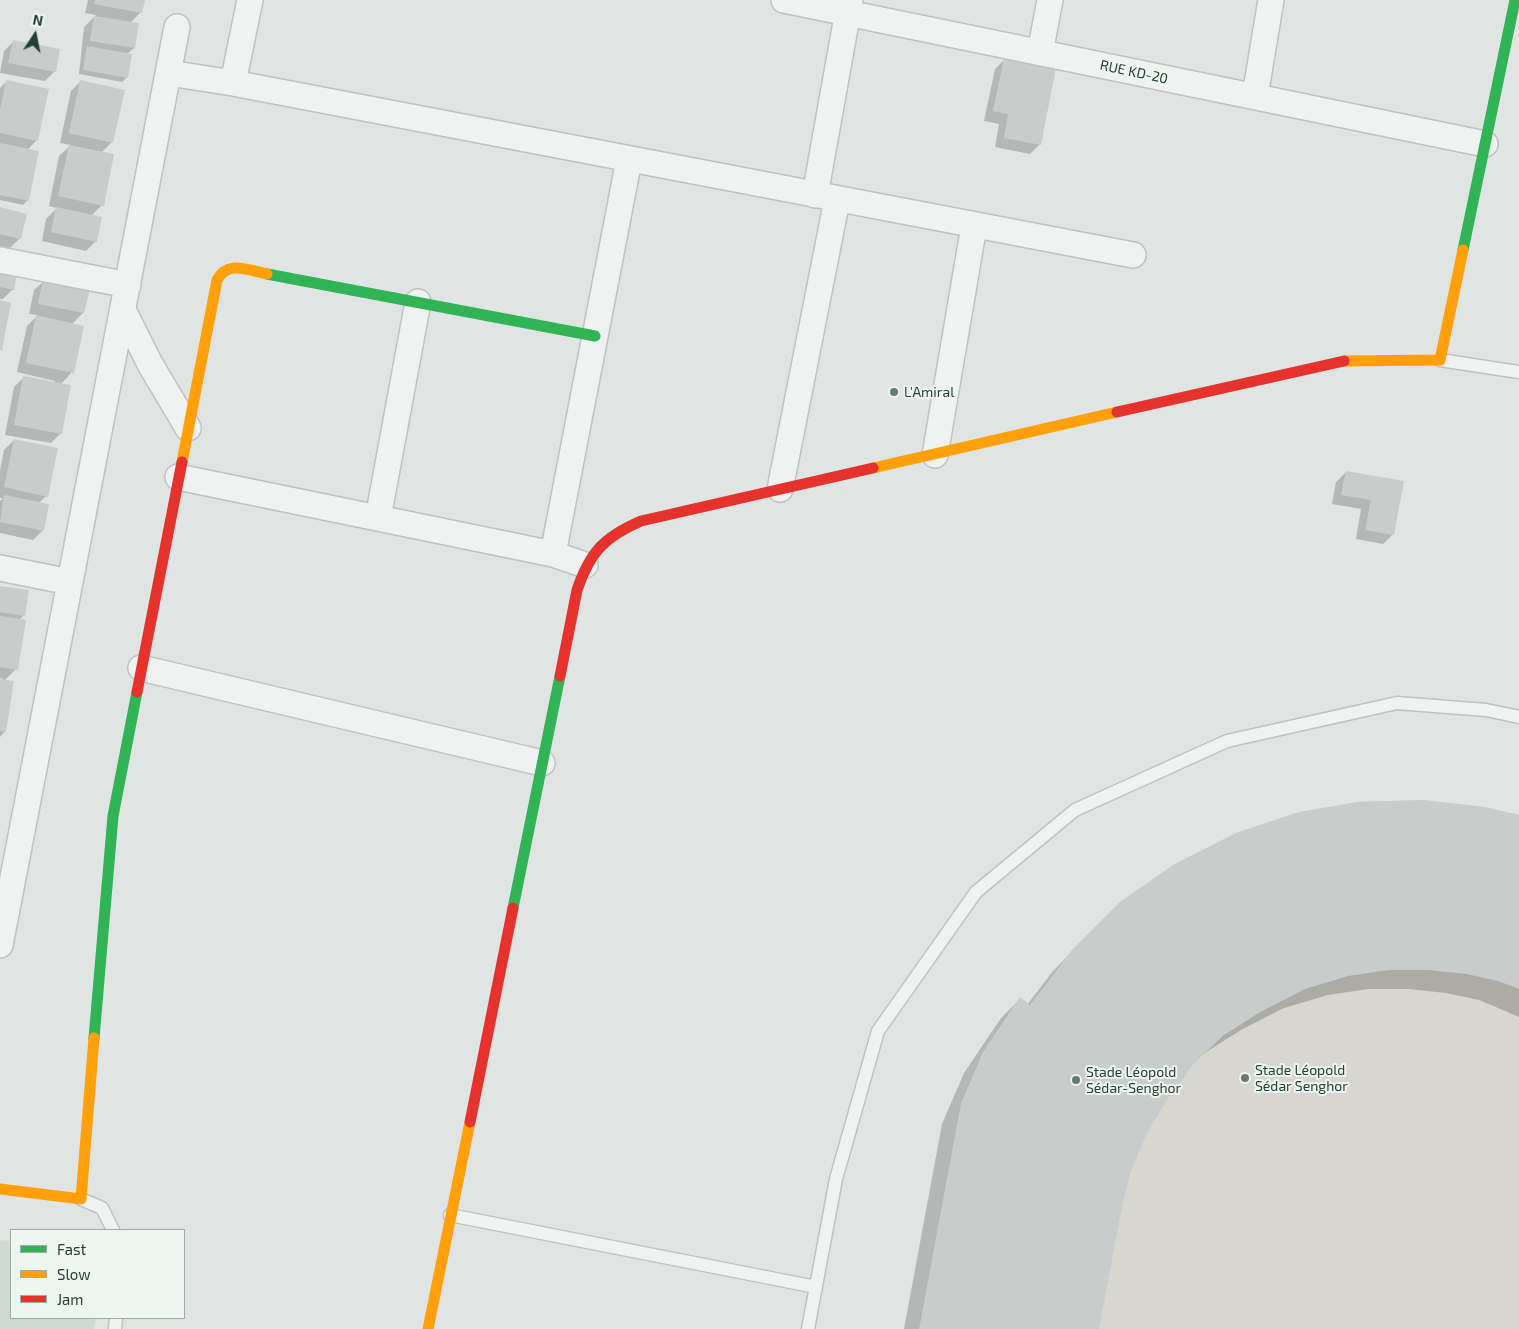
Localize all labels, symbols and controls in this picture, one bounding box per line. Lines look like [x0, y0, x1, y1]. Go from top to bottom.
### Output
north arrow [10, 10, 60, 60]
text: N [31, 10, 45, 29]
street label: RUE KD-20 [1098, 57, 1170, 87]
place label: L'Amiral [904, 384, 954, 400]
marker: L'Amiral [888, 386, 900, 398]
place label: Stade Léopold Sédar Senghor [1255, 1062, 1348, 1094]
place label: Stade Léopold Sédar-Senghor [1086, 1064, 1181, 1096]
marker: Stade Léopold Sédar Senghor [1239, 1072, 1251, 1084]
marker: Stade Léopold Sédar-Senghor [1070, 1074, 1082, 1086]
legend [10, 1229, 185, 1319]
text: Fast [57, 1240, 86, 1258]
text: Slow [57, 1265, 91, 1283]
text: Jam [57, 1290, 83, 1308]

